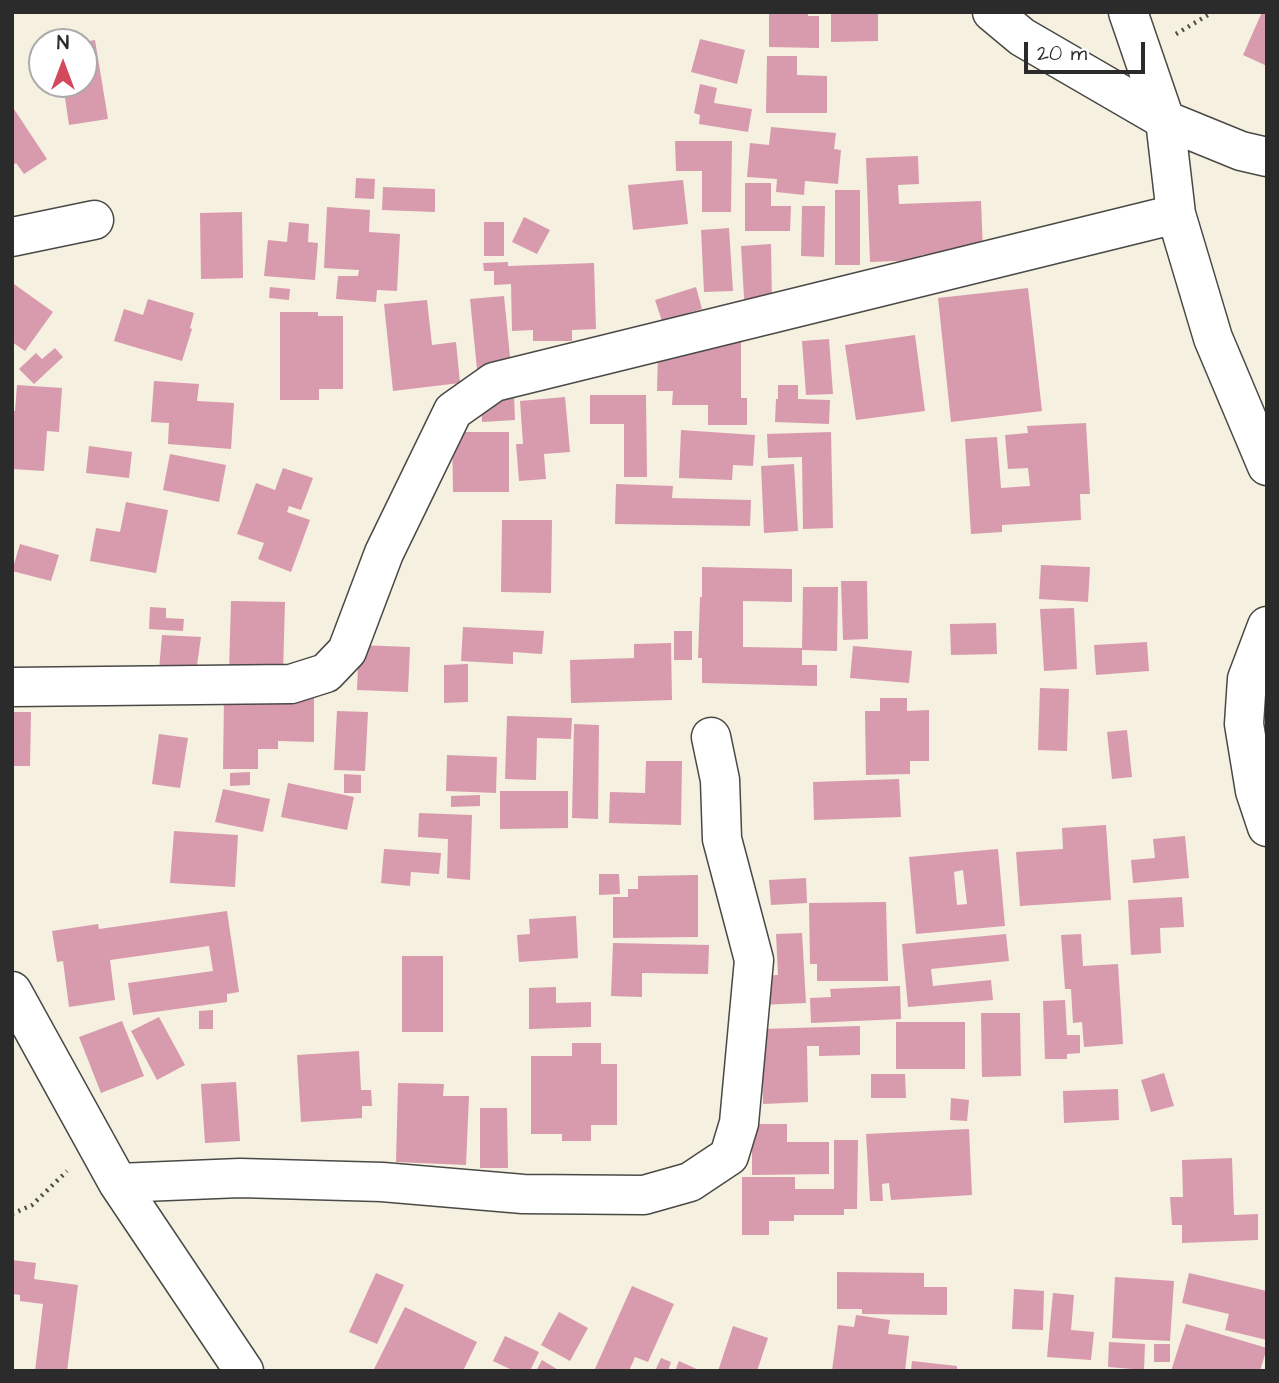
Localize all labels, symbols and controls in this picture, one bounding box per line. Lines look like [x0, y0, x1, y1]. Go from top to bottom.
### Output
north arrow [28, 28, 98, 98]
scale bar [1027, 28, 1148, 72]
text: N [57, 30, 69, 57]
text: 20 m [1037, 39, 1087, 68]

